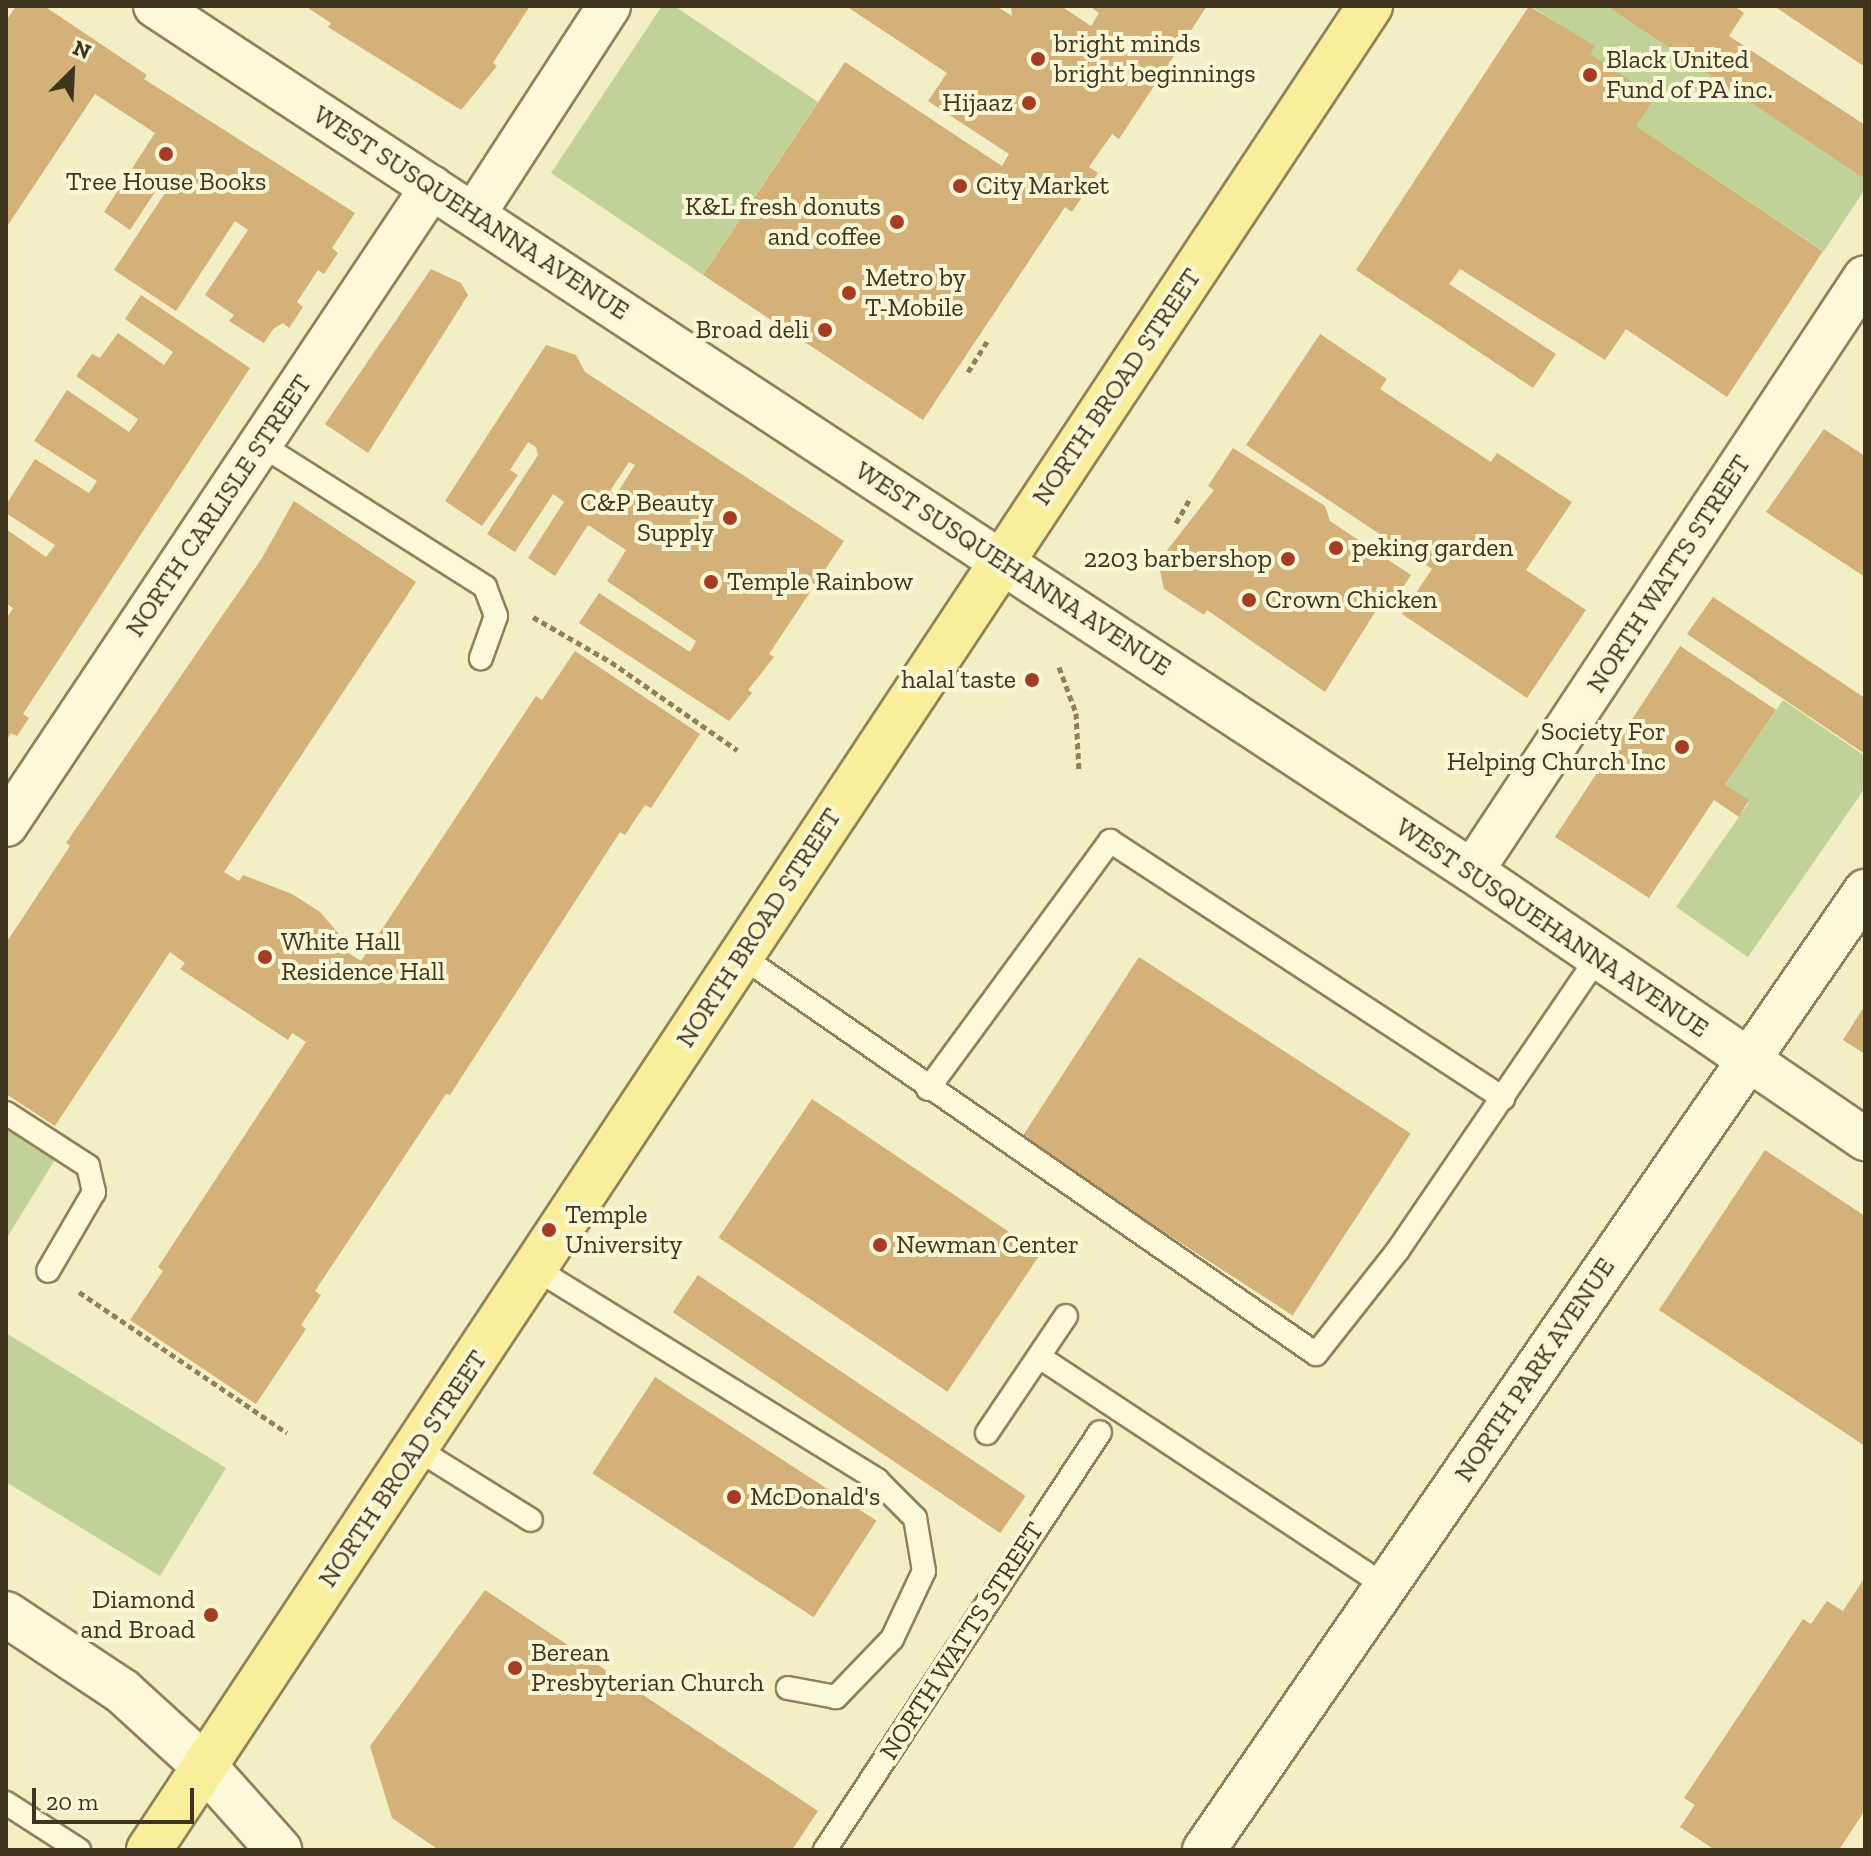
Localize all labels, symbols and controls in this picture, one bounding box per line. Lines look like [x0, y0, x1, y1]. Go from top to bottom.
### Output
place label: bright minds bright beginnings [1054, 28, 1256, 90]
north arrow [32, 32, 112, 112]
text: N [69, 34, 95, 65]
place label: Black United Fund of PA inc. [1606, 44, 1774, 106]
marker: bright minds bright beginnings [1029, 50, 1047, 68]
marker: Black United Fund of PA inc. [1581, 66, 1599, 84]
place label: Hijaaz [942, 87, 1013, 119]
marker: Hijaaz [1020, 94, 1038, 112]
street label: WEST SUSQUEHANNA AVENUE [306, 99, 636, 327]
marker: Tree House Books [157, 145, 175, 163]
place label: Tree House Books [66, 166, 266, 198]
place label: City Market [976, 170, 1110, 202]
marker: City Market [951, 177, 969, 195]
place label: K&L fresh donuts and coffee [684, 191, 881, 252]
marker: K&L fresh donuts and coffee [888, 213, 906, 231]
place label: Metro by T-Mobile [865, 262, 966, 324]
street label: NORTH BROAD STREET [1026, 263, 1208, 511]
marker: Metro by T-Mobile [840, 284, 858, 302]
place label: Broad deli [696, 314, 809, 346]
marker: Broad deli [816, 321, 834, 339]
street label: NORTH CARLISLE STREET [120, 369, 318, 643]
street label: NORTH WATTS STREET [1580, 449, 1758, 699]
street label: WEST SUSQUEHANNA AVENUE [848, 455, 1178, 683]
place label: C&P Beauty Supply [579, 487, 714, 548]
marker: C&P Beauty Supply [721, 509, 739, 527]
place label: peking garden [1352, 532, 1513, 564]
marker: peking garden [1327, 539, 1345, 557]
place label: 2203 barbershop [1084, 543, 1272, 575]
marker: 2203 barbershop [1279, 550, 1297, 568]
place label: Temple Rainbow [727, 566, 913, 598]
marker: Temple Rainbow [702, 573, 720, 591]
place label: Crown Chicken [1265, 584, 1437, 616]
marker: Crown Chicken [1240, 591, 1258, 609]
place label: halal taste [901, 664, 1016, 696]
marker: halal taste [1023, 671, 1041, 689]
place label: Society For Helping Church Inc [1447, 716, 1666, 778]
marker: Society For Helping Church Inc [1673, 738, 1691, 756]
street label: NORTH BROAD STREET [670, 803, 848, 1053]
street label: WEST SUSQUEHANNA AVENUE [1389, 811, 1715, 1045]
place label: White Hall Residence Hall [281, 926, 445, 988]
marker: White Hall Residence Hall [256, 948, 274, 966]
place label: Temple University [565, 1199, 682, 1260]
marker: Temple University [540, 1221, 558, 1239]
place label: Newman Center [896, 1229, 1079, 1261]
marker: Newman Center [871, 1236, 889, 1254]
street label: NORTH PARK AVENUE [1448, 1252, 1622, 1488]
street label: NORTH BROAD STREET [312, 1345, 494, 1593]
place label: McDonald's [750, 1481, 880, 1513]
marker: McDonald's [725, 1488, 743, 1506]
street label: NORTH WATTS STREET [873, 1516, 1051, 1766]
place label: Diamond and Broad [81, 1584, 195, 1646]
marker: Diamond and Broad [202, 1606, 220, 1624]
place label: Berean Presbyterian Church [531, 1637, 764, 1698]
marker: Berean Presbyterian Church [506, 1659, 524, 1677]
scale bar [36, 1772, 198, 1822]
text: 20 m [46, 1787, 98, 1816]

